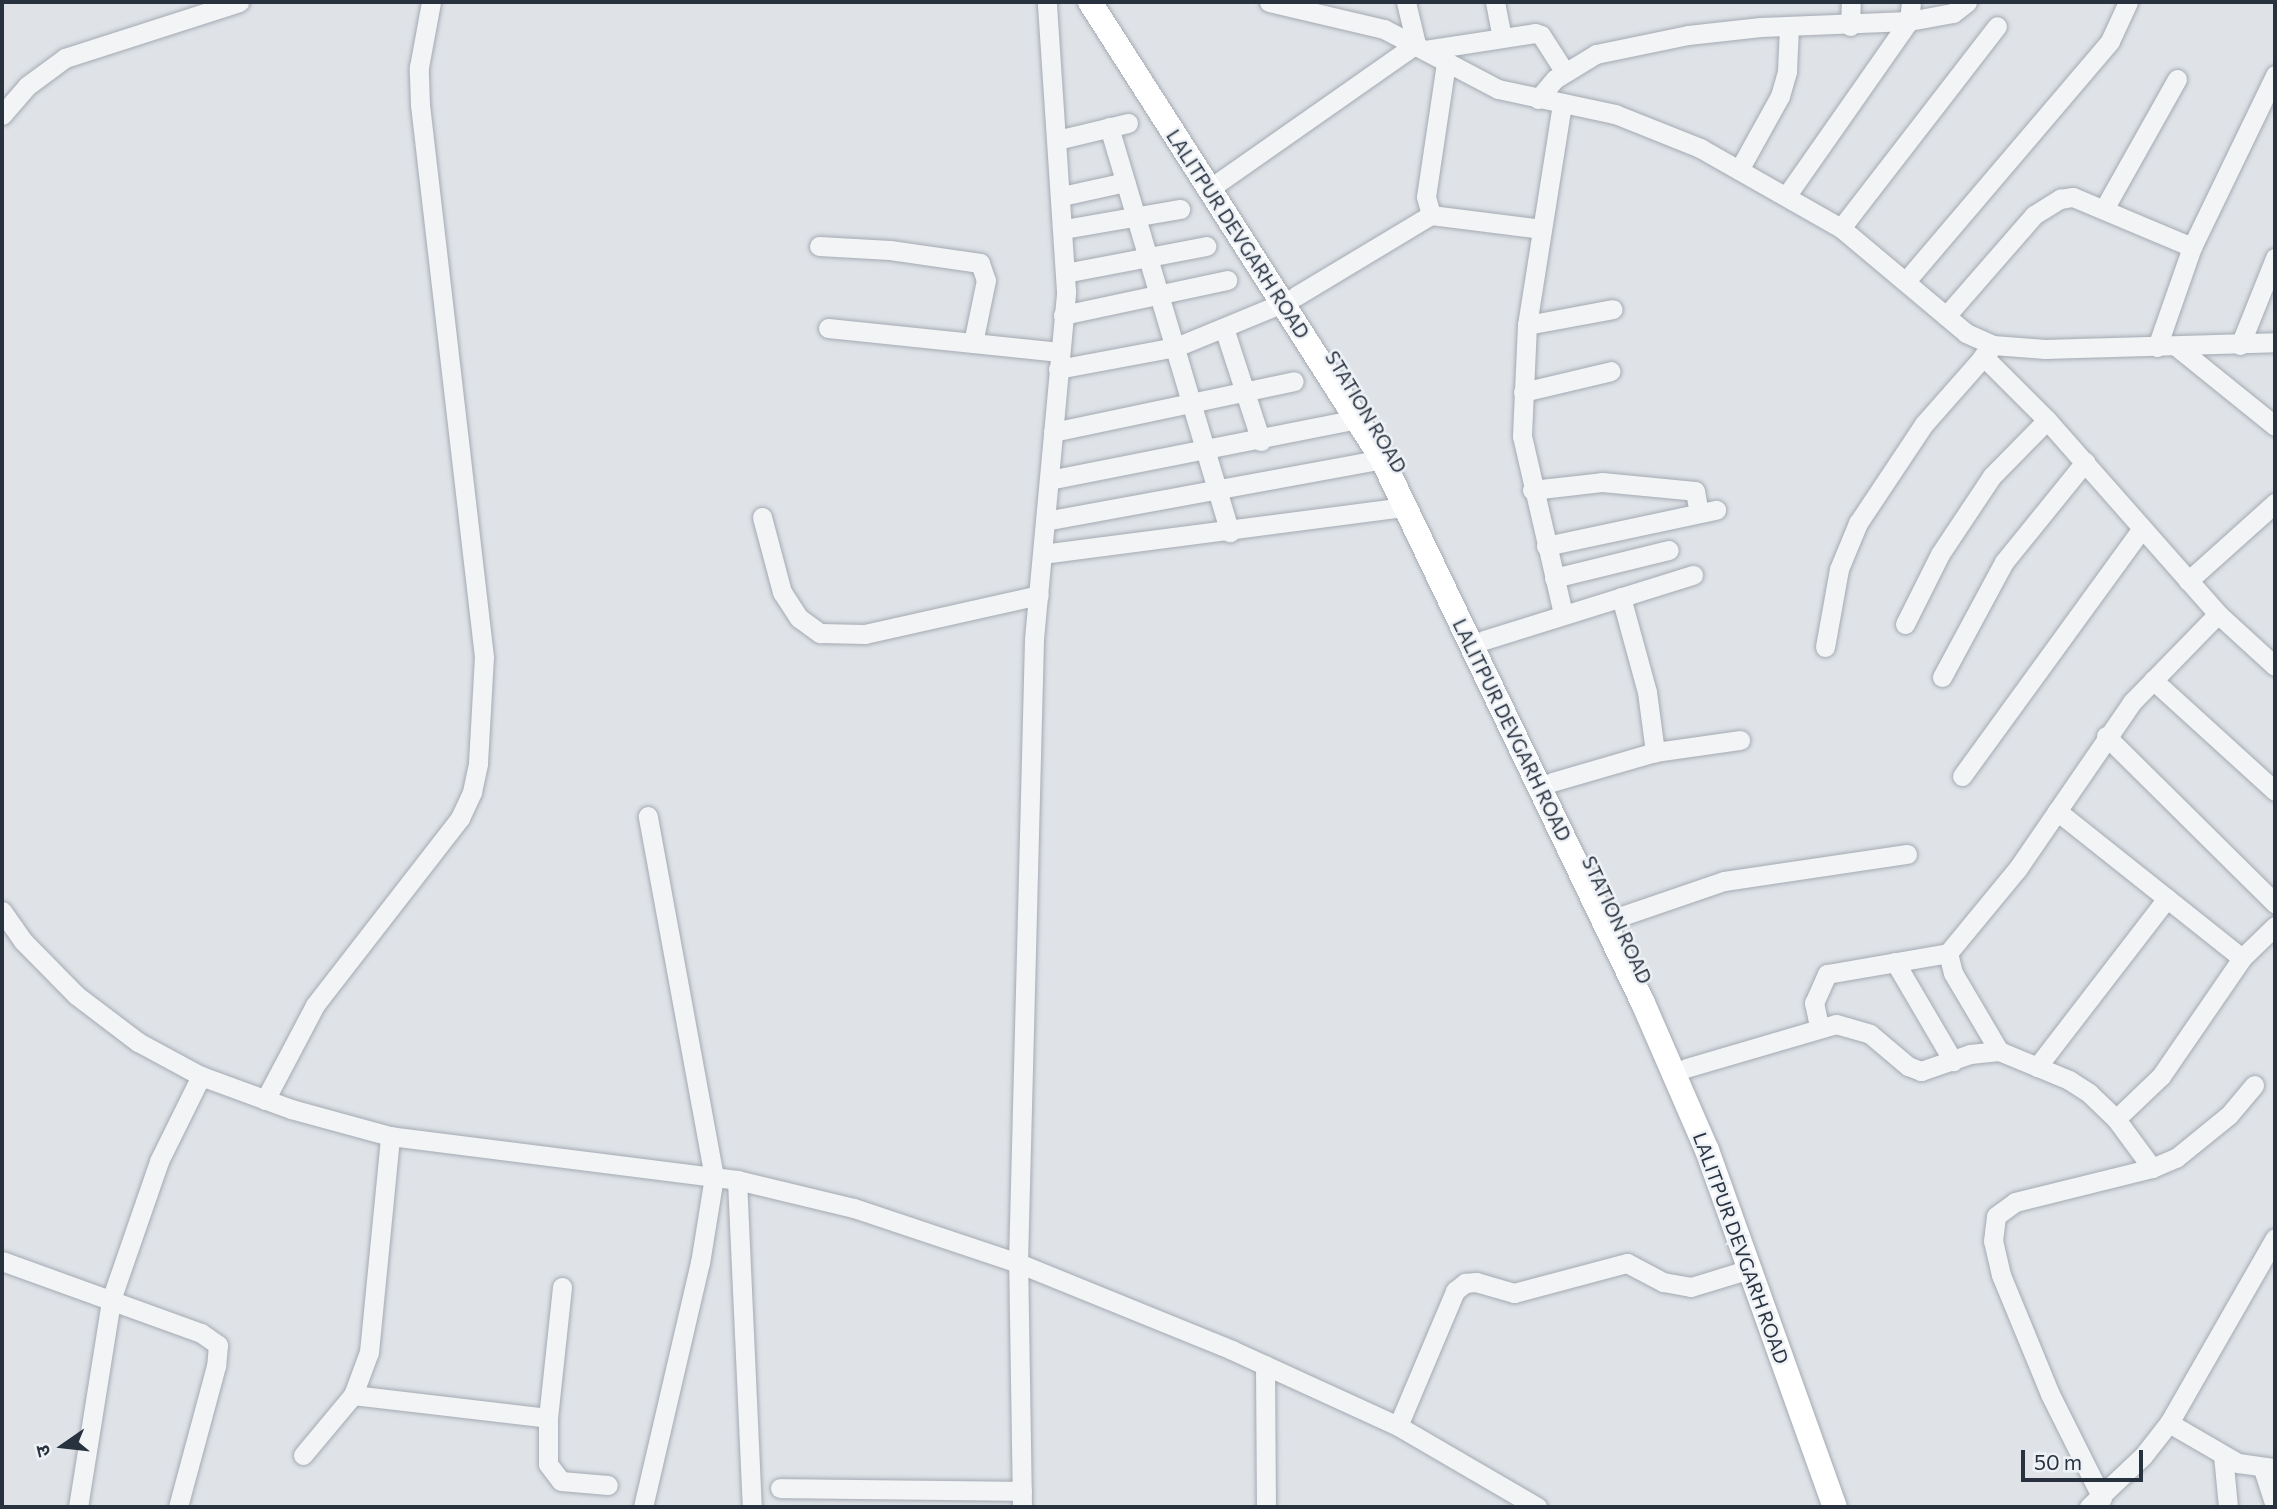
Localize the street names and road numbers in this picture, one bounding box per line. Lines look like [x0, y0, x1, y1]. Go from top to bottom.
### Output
street label: LALITPUR DEVGARH ROAD [1162, 125, 1314, 343]
street label: STATION ROAD [1321, 347, 1411, 477]
street label: LALITPUR DEVGARH ROAD [1448, 615, 1576, 845]
street label: STATION ROAD [1577, 852, 1657, 988]
street label: LALITPUR DEVGARH ROAD [1688, 1129, 1794, 1367]

